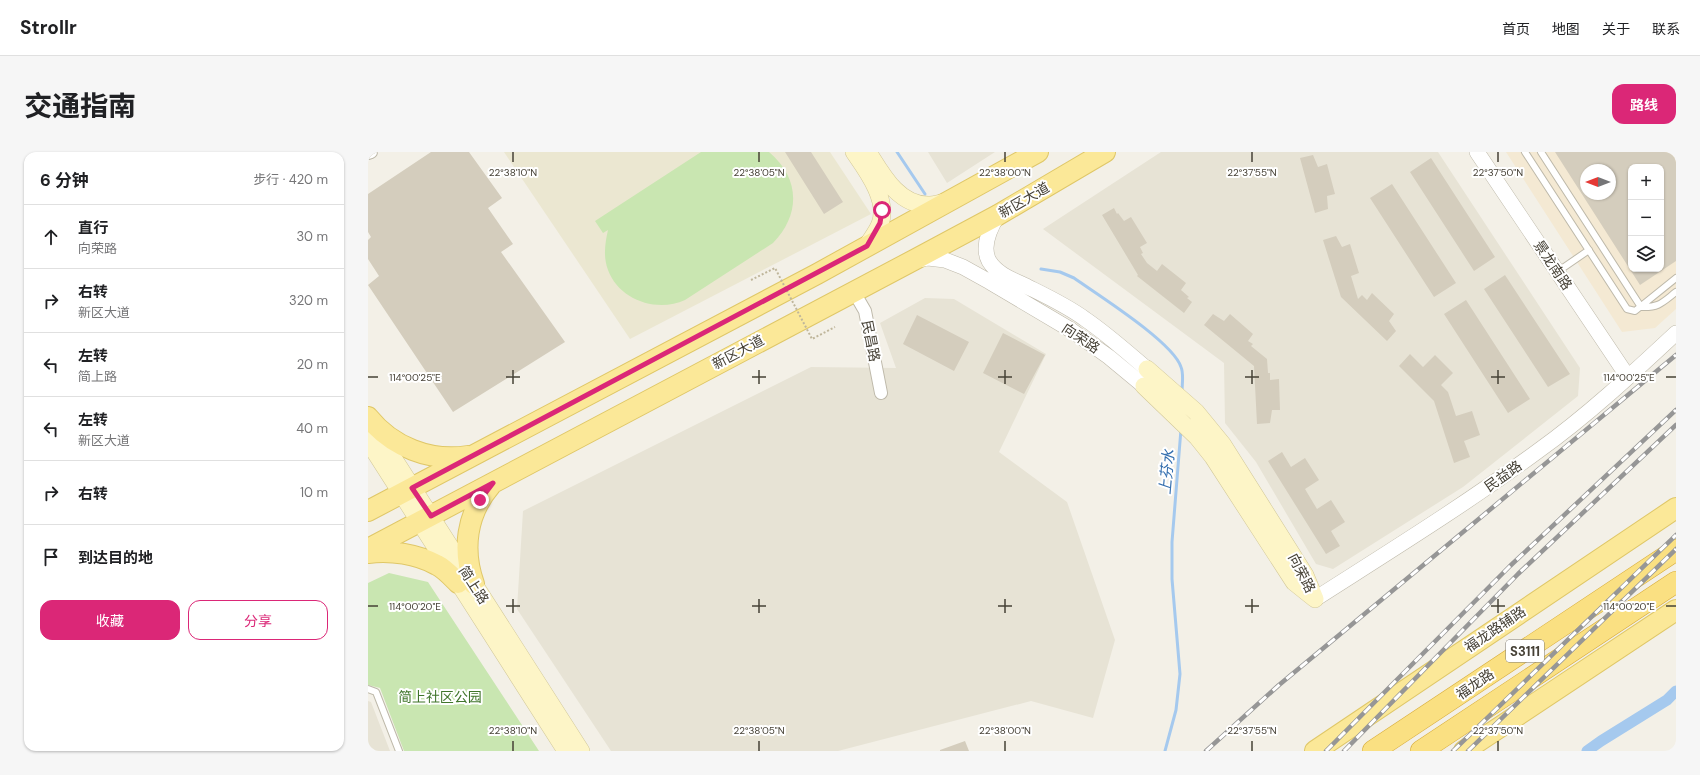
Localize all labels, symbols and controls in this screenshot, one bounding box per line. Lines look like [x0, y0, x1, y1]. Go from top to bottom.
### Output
text: Strollr [20, 15, 77, 40]
text: 首页 [1502, 20, 1530, 38]
text: 地图 [1552, 20, 1580, 38]
text: 关于 [1602, 20, 1630, 38]
text: 联系 [1652, 20, 1680, 38]
button: 路线 [1612, 84, 1676, 124]
text: 交通指南 [24, 88, 136, 125]
north arrow [1580, 164, 1616, 200]
map controls [1628, 164, 1664, 272]
button: + [1628, 164, 1664, 200]
text: 22°38'10"N [489, 166, 537, 179]
text: 22°38'05"N [733, 166, 785, 179]
text: 22°38'00"N [979, 166, 1031, 179]
text: 22°37'55"N [1227, 166, 1277, 179]
text: 22°37'50"N [1473, 166, 1523, 179]
text: 6 分钟 [40, 169, 89, 191]
text: 步行 · 420 m [253, 171, 328, 188]
street label: 新区大道 [995, 178, 1053, 222]
button: − [1628, 200, 1664, 236]
route start [873, 201, 891, 219]
text: 直行 [78, 218, 108, 238]
icon: ahead [40, 226, 62, 248]
text: 30 m [296, 228, 328, 245]
button: layers [1628, 236, 1664, 272]
street label: 景龙南路 [1530, 237, 1576, 293]
text: 向荣路 [78, 240, 117, 257]
text: 右转 [78, 282, 108, 302]
icon: right [40, 290, 62, 312]
text: 320 m [289, 292, 328, 309]
text: 新区大道 [78, 304, 130, 321]
street label: 民昌路 [858, 319, 884, 363]
street label: 向荣路 [1059, 319, 1103, 357]
street label: 新区大道 [709, 331, 767, 373]
text: 左转 [78, 346, 108, 366]
icon: left [40, 354, 62, 376]
text: 20 m [297, 356, 328, 373]
text: 简上路 [78, 368, 117, 385]
text: 114°00'25"E [389, 371, 441, 384]
text: 114°00'25"E [1603, 371, 1655, 384]
text: 左转 [78, 410, 108, 430]
icon: left [40, 418, 62, 440]
text: 40 m [296, 420, 328, 437]
text: 新区大道 [78, 432, 130, 449]
water label: 上芬水 [1155, 448, 1179, 495]
street label: 民益路 [1481, 457, 1525, 495]
icon: right [40, 482, 62, 504]
text: 右转 [78, 484, 108, 504]
text: 10 m [300, 484, 328, 501]
route end [471, 491, 489, 509]
icon: arrive [40, 546, 62, 568]
text: 到达目的地 [78, 548, 153, 568]
street label: 向荣路 [1284, 550, 1320, 596]
street label: 简上路 [455, 562, 493, 608]
button: 收藏 [40, 600, 180, 640]
button: 分享 [188, 600, 328, 640]
text: 114°00'20"E [389, 600, 441, 613]
text: 114°00'20"E [1603, 600, 1655, 613]
street label: 福龙路辅路 [1461, 602, 1529, 656]
road number: S3111 [1506, 640, 1544, 662]
street label: 福龙路 [1453, 665, 1497, 703]
park label: 简上社区公园 [398, 688, 482, 706]
text: 22°38'10"N [489, 724, 537, 737]
text: 22°38'05"N [733, 724, 785, 737]
text: 22°38'00"N [979, 724, 1031, 737]
text: 22°37'55"N [1227, 724, 1277, 737]
text: 22°37'50"N [1473, 724, 1523, 737]

